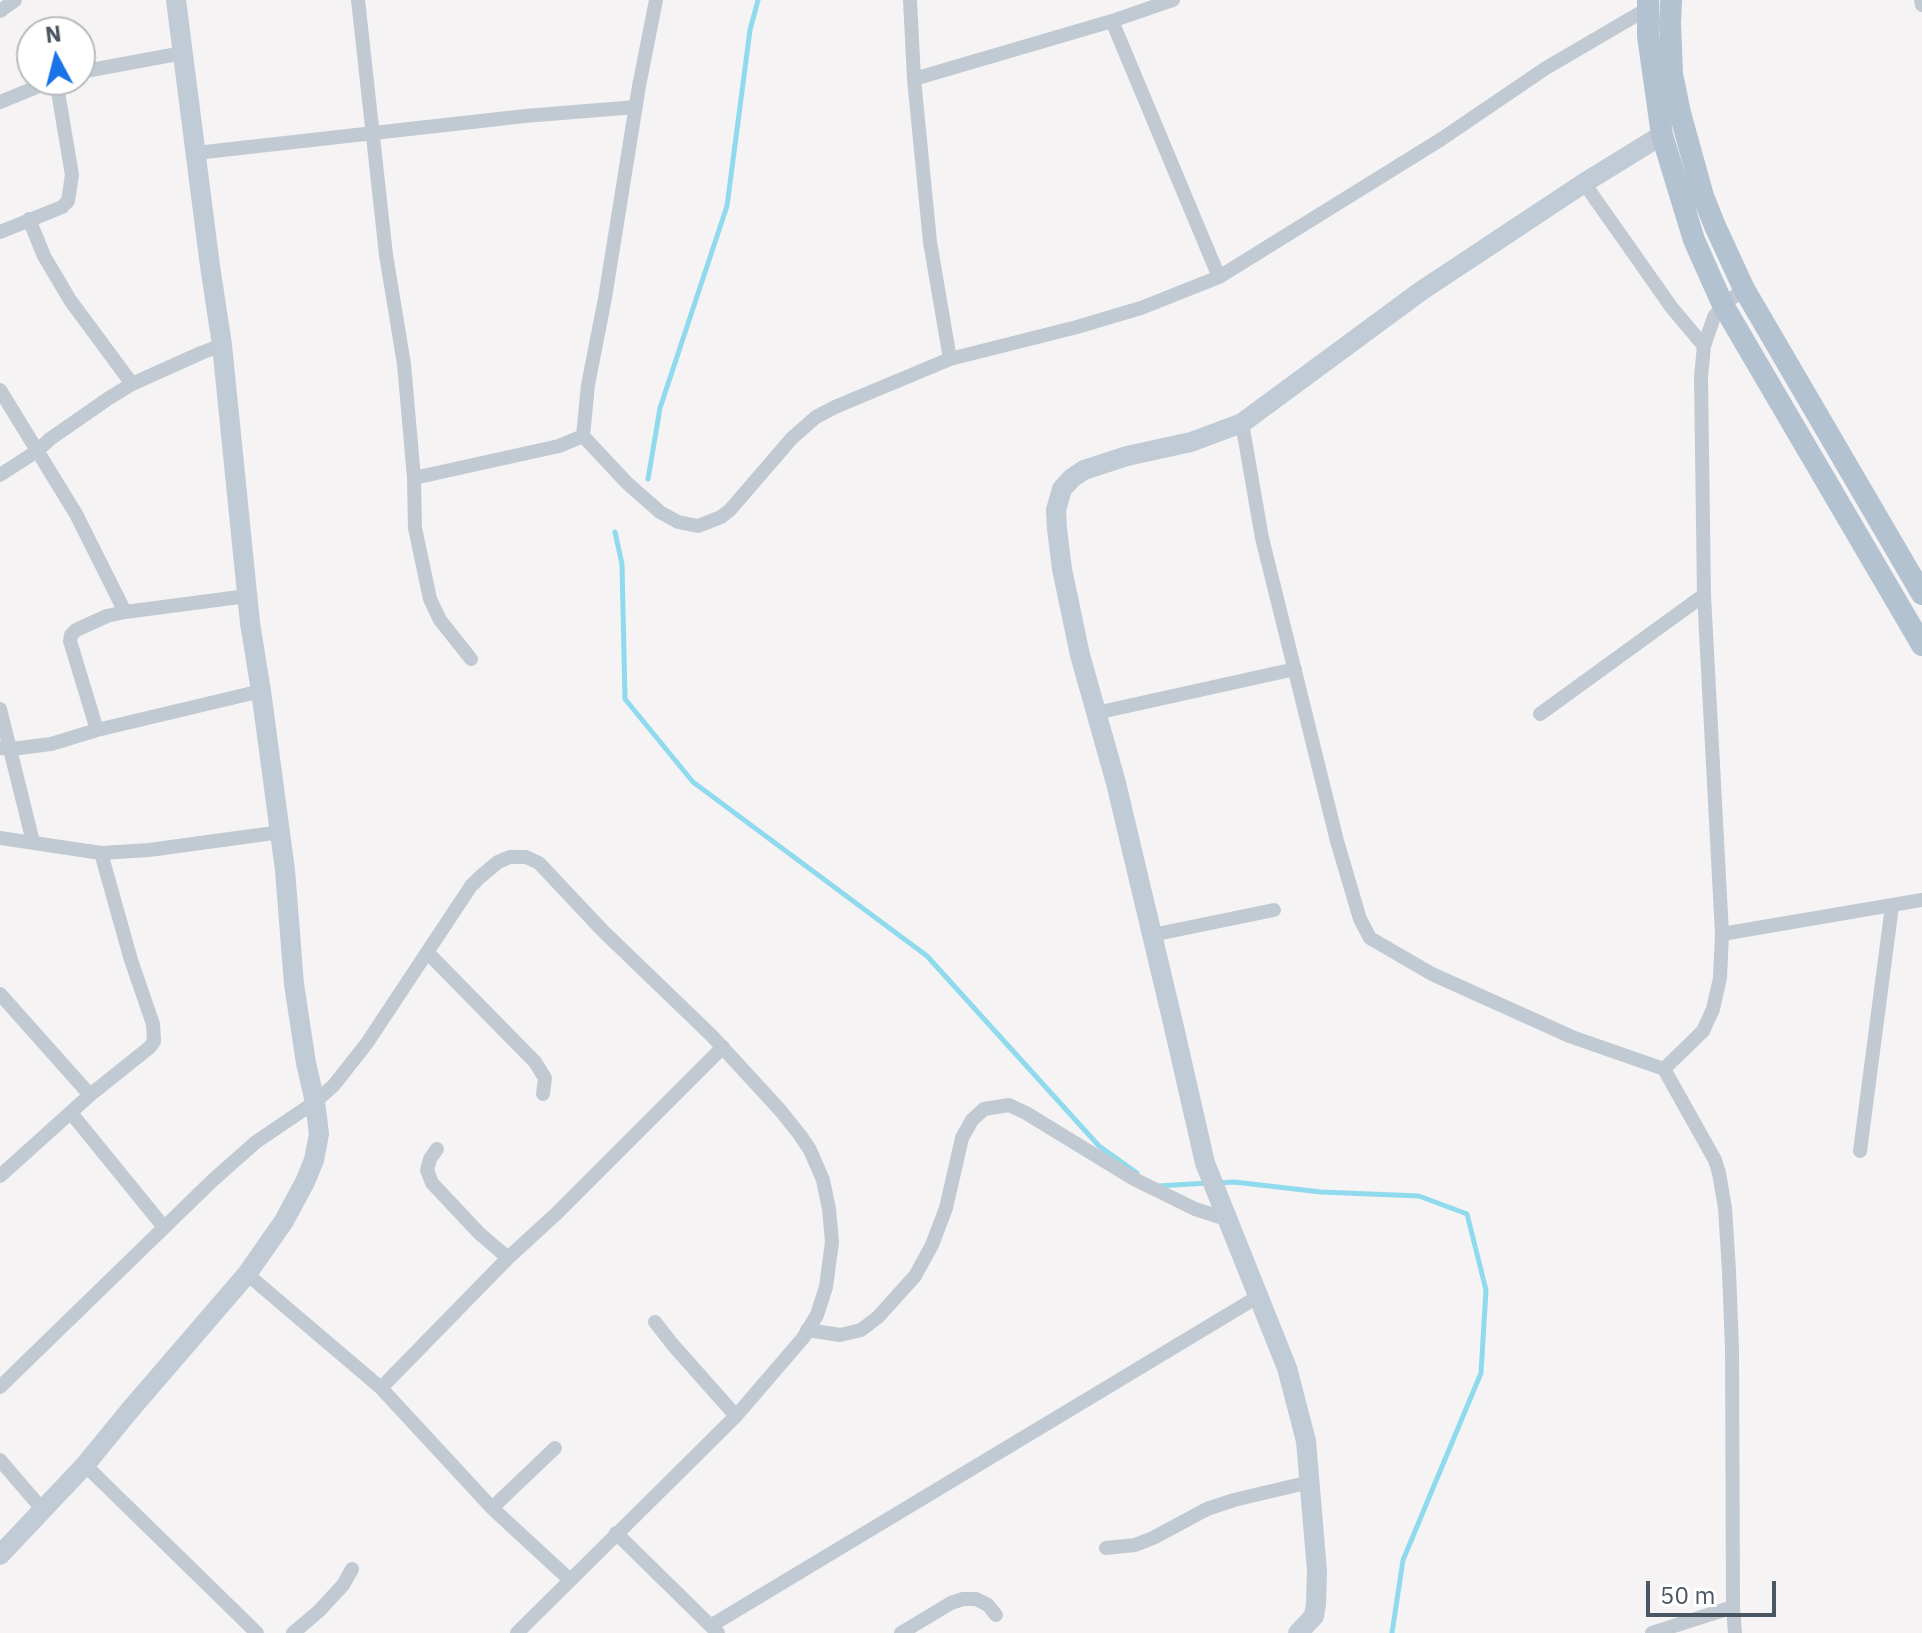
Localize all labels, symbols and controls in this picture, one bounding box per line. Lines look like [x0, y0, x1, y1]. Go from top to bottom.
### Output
north arrow [16, 16, 96, 96]
text: N [44, 18, 63, 49]
scale bar [1650, 1565, 1780, 1615]
text: 50 m [1660, 1579, 1715, 1611]

